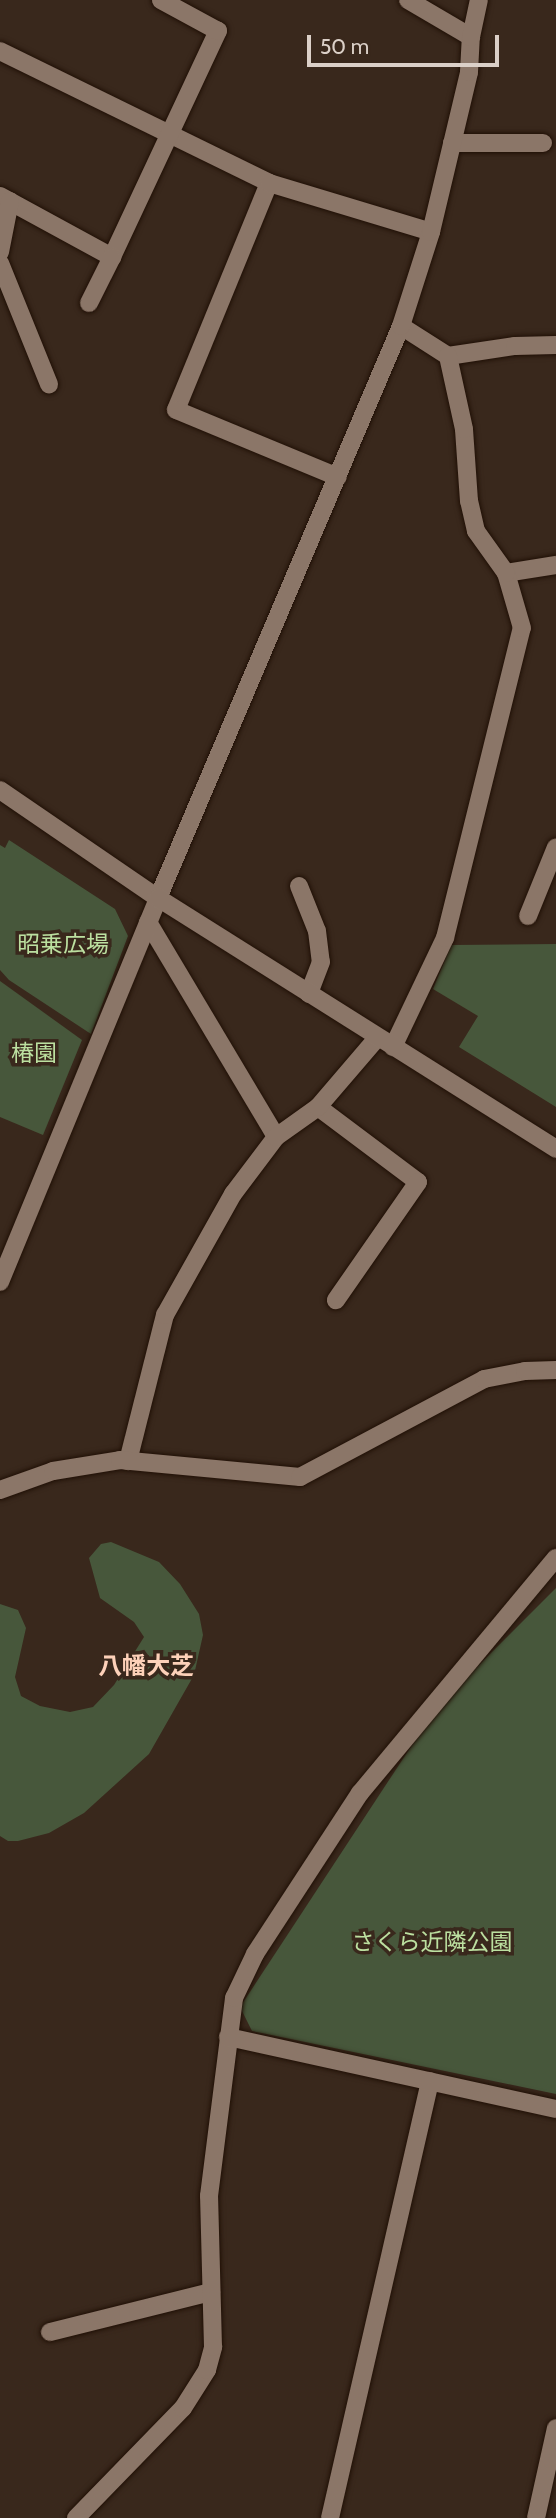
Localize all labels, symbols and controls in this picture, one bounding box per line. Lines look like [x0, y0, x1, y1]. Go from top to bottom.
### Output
scale bar [311, 21, 504, 65]
text: 50 m [320, 34, 369, 59]
park label: 昭乗広場 [17, 930, 109, 958]
park label: 椿園 [11, 1039, 57, 1067]
district label: 八幡大芝 [98, 1652, 194, 1680]
park label: さくら近隣公園 [352, 1928, 512, 1956]

